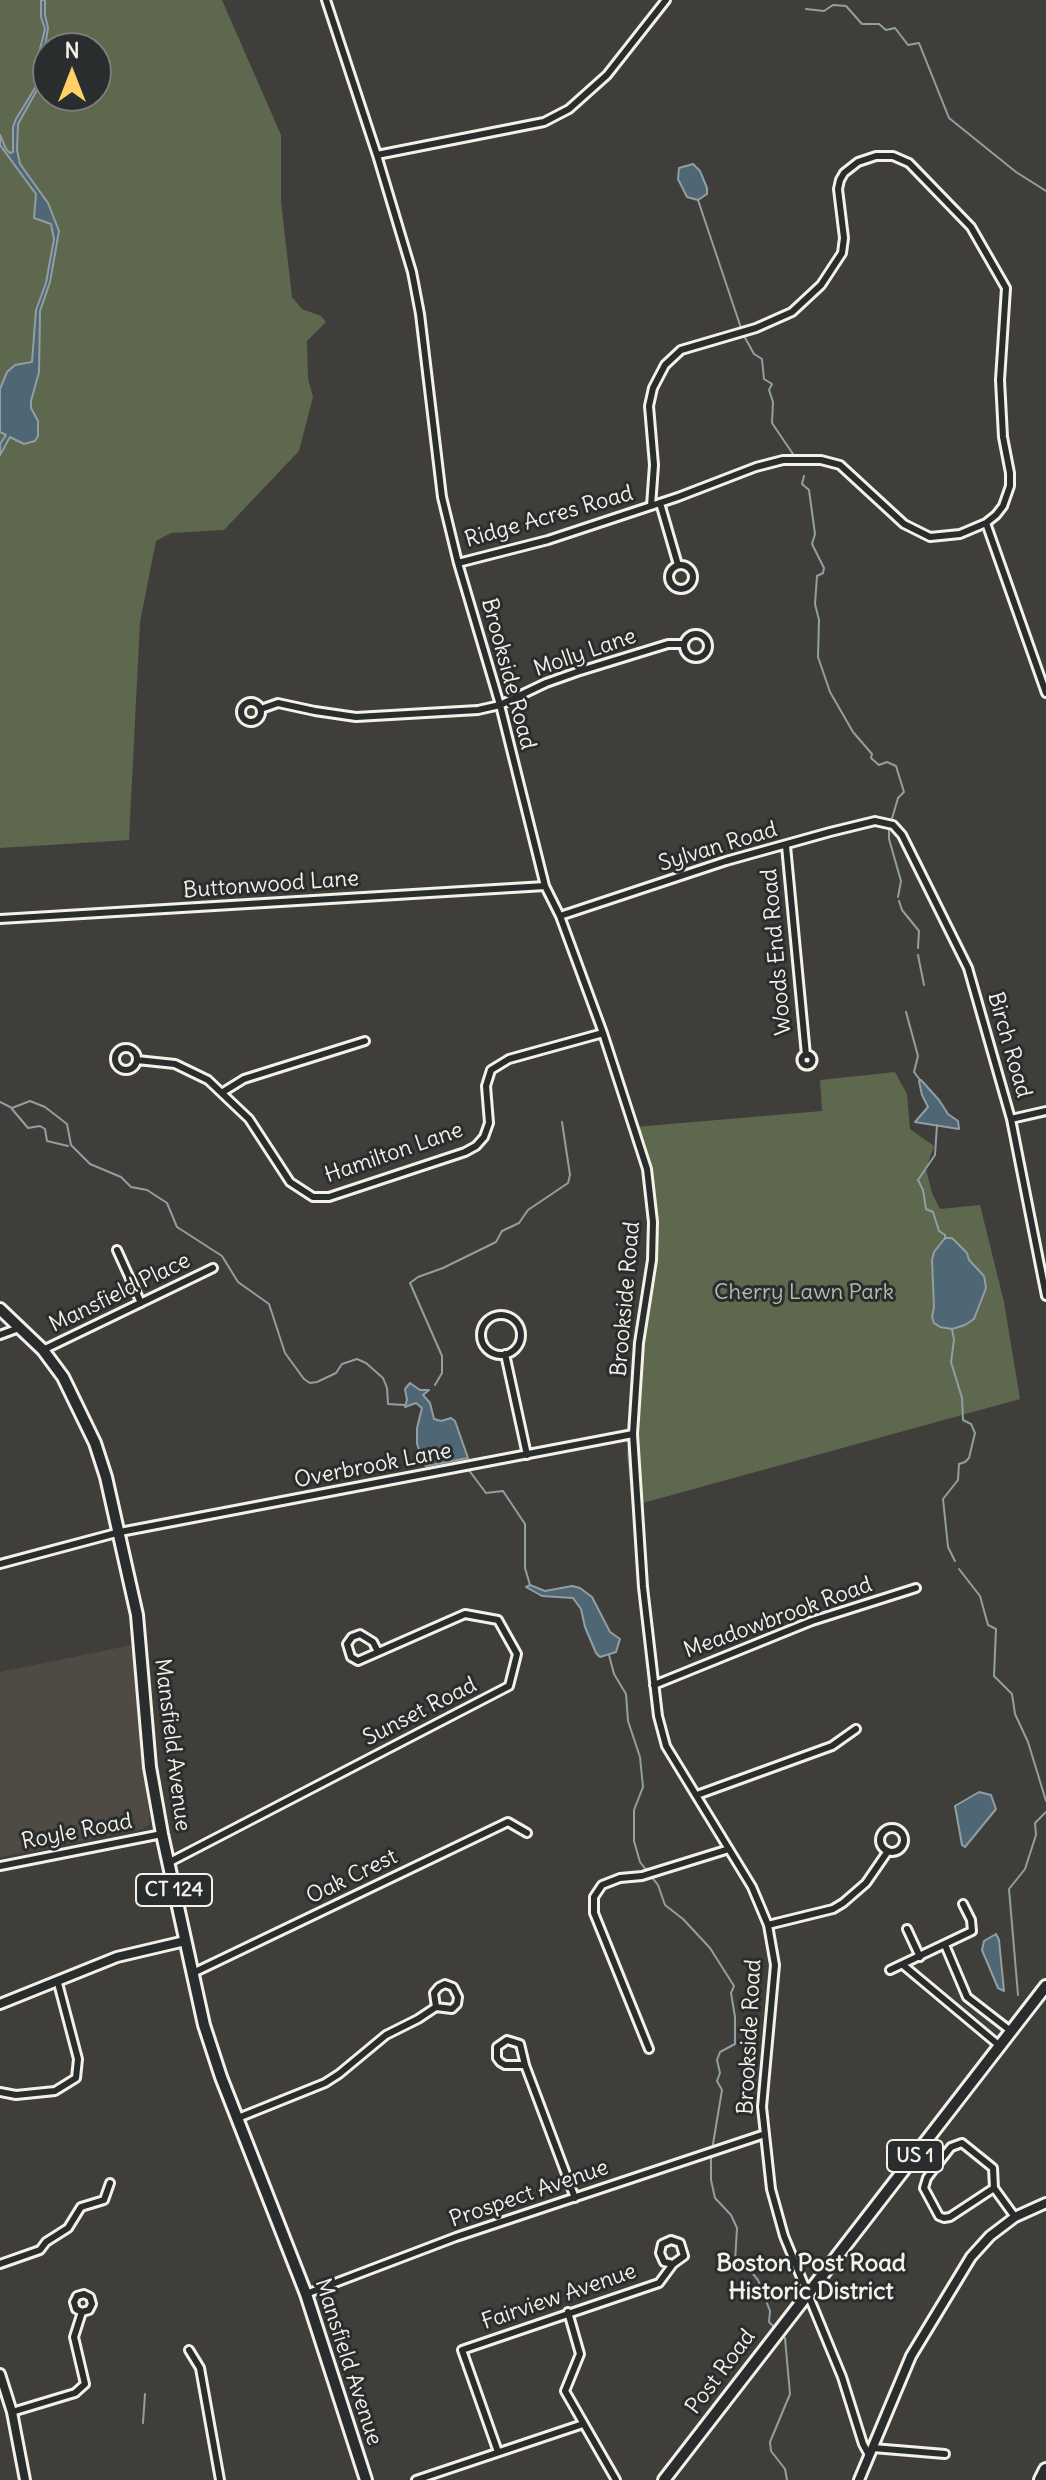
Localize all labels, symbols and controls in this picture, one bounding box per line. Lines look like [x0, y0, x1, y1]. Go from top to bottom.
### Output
north arrow [32, 32, 112, 112]
text: N [64, 36, 80, 64]
street label: Ridge Acres Road [462, 480, 636, 554]
street label: Brookside Road [475, 595, 541, 753]
street label: Molly Lane [530, 623, 640, 683]
street label: Sylvan Road [656, 816, 780, 878]
street label: Buttonwood Lane [182, 866, 360, 904]
street label: Woods End Road [757, 867, 797, 1037]
street label: Birch Road [981, 989, 1037, 1101]
street label: Hamilton Lane [322, 1117, 466, 1189]
street label: Brookside Road [606, 1220, 646, 1378]
street label: Mansfield Place [45, 1248, 195, 1338]
park label: Cherry Lawn Park [714, 1280, 894, 1306]
street label: Overbrook Lane [292, 1438, 454, 1494]
street label: Meadowbrook Road [680, 1572, 876, 1664]
street label: Mansfield Avenue [148, 1657, 196, 1833]
street label: Sunset Road [359, 1672, 481, 1752]
street label: Royle Road [19, 1808, 135, 1856]
street label: Oak Crest [302, 1844, 402, 1910]
road number: CT 124 [136, 1874, 212, 1906]
street label: Brookside Road [733, 1959, 767, 2115]
road number: US 1 [887, 2140, 943, 2172]
street label: Prospect Avenue [446, 2154, 612, 2234]
district label: Boston Post Road Historic District [716, 2250, 906, 2306]
street label: Fairview Avenue [478, 2258, 640, 2336]
street label: Mansfield Avenue [309, 2275, 387, 2449]
street label: Post Road [681, 2324, 761, 2420]

